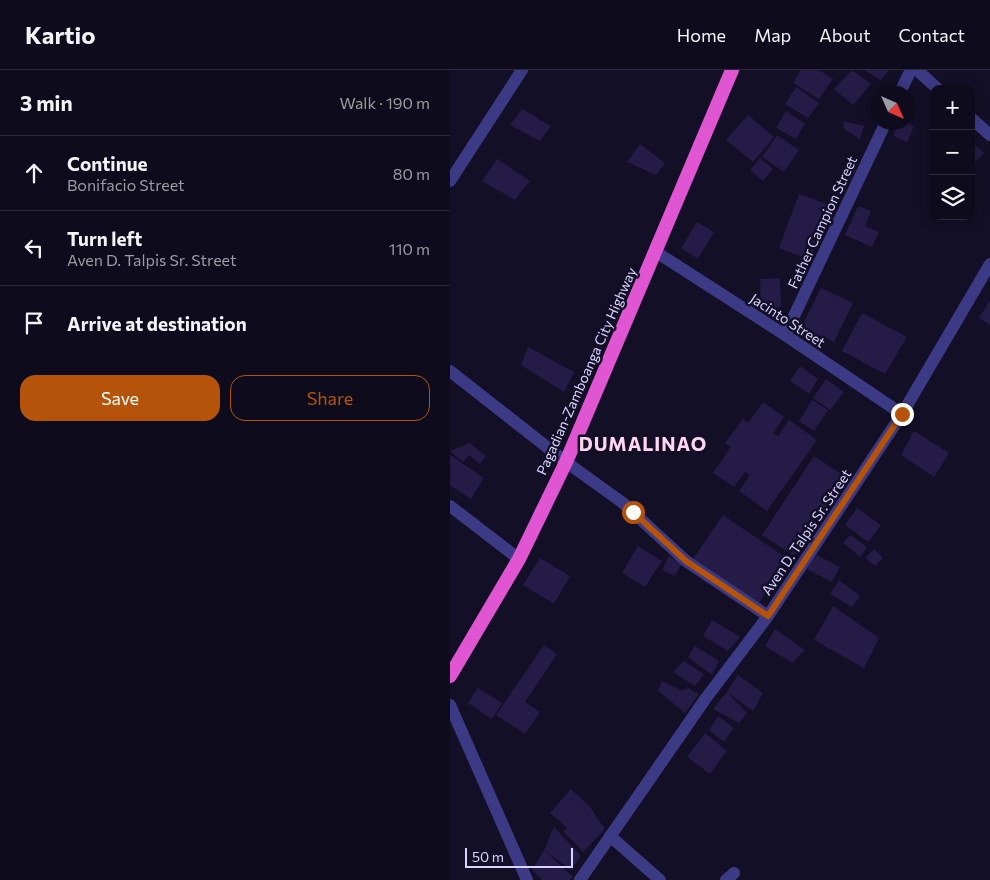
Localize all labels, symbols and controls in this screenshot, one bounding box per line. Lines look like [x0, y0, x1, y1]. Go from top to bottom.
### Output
text: Kartio [25, 20, 95, 49]
text: Home [677, 24, 726, 46]
text: Map [754, 24, 791, 46]
text: About [819, 24, 871, 46]
text: Contact [899, 24, 965, 46]
north arrow [870, 85, 915, 130]
map controls [930, 85, 975, 220]
button: + [930, 85, 975, 130]
text: 3 min [20, 90, 73, 115]
text: Walk · 190 m [340, 93, 430, 112]
button: − [930, 130, 975, 175]
text: Continue [67, 152, 147, 175]
street label: Father Campion Street [784, 153, 860, 291]
icon: ahead [20, 159, 48, 187]
text: 80 m [393, 164, 430, 183]
text: Bonifacio Street [67, 175, 185, 194]
button: layers [930, 175, 975, 220]
text: Turn left [67, 227, 142, 250]
icon: left [20, 234, 48, 262]
text: 110 m [389, 239, 430, 258]
text: Aven D. Talpis Sr. Street [67, 250, 236, 269]
street label: Pagadian-Zamboanga City Highway [532, 265, 640, 477]
street label: Jacinto Street [747, 289, 829, 351]
icon: arrive [20, 309, 48, 337]
text: Arrive at destination [67, 312, 247, 335]
button: Save [20, 375, 220, 421]
button: Share [230, 375, 430, 421]
route end [891, 403, 914, 426]
district label: DUMALINAO [579, 432, 707, 455]
street label: Aven D. Talpis Sr. Street [757, 466, 855, 598]
route start [622, 501, 645, 524]
scale bar [465, 845, 572, 868]
text: 50 m [472, 848, 504, 865]

